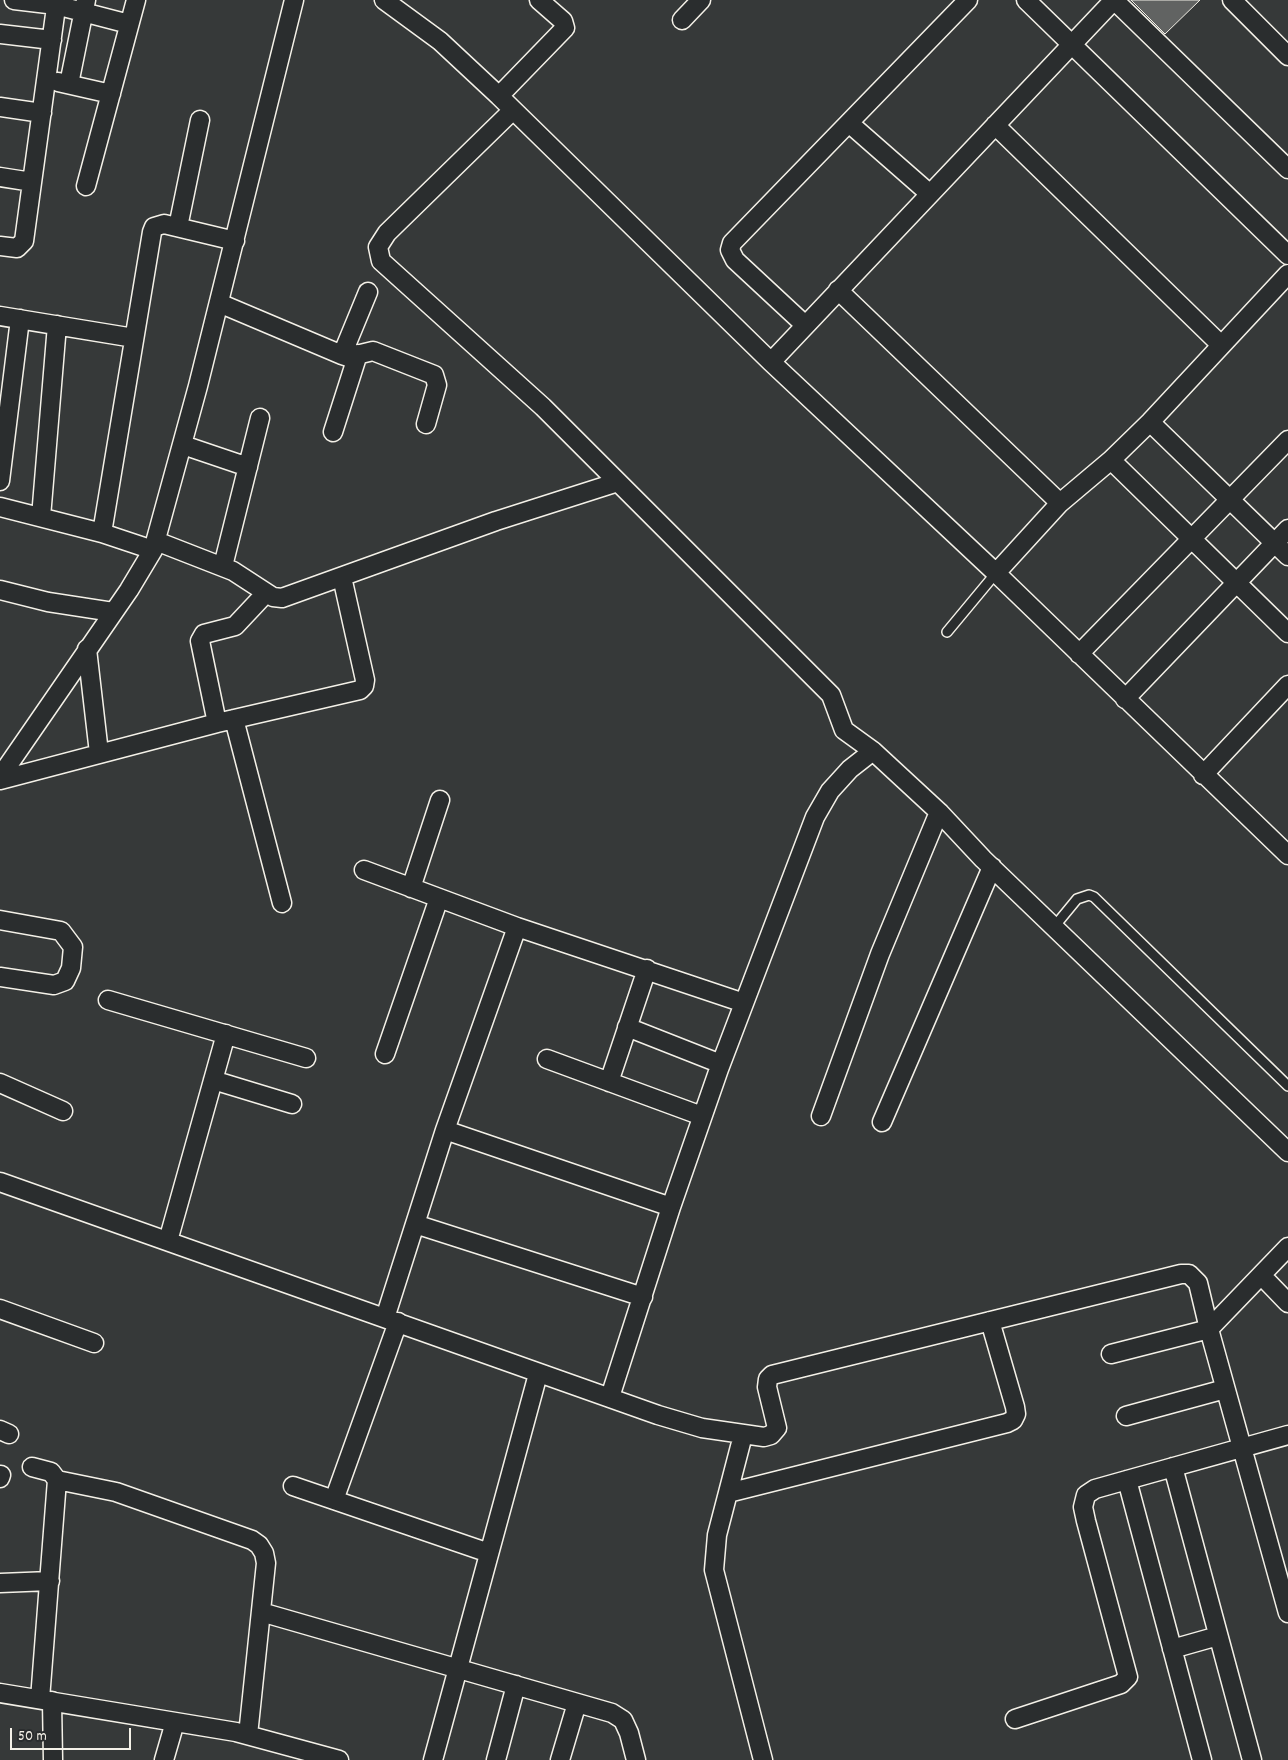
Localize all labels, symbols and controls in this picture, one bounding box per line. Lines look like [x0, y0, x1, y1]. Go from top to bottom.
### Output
scale bar [12, 1718, 134, 1750]
text: 50 m [18, 1726, 47, 1748]

